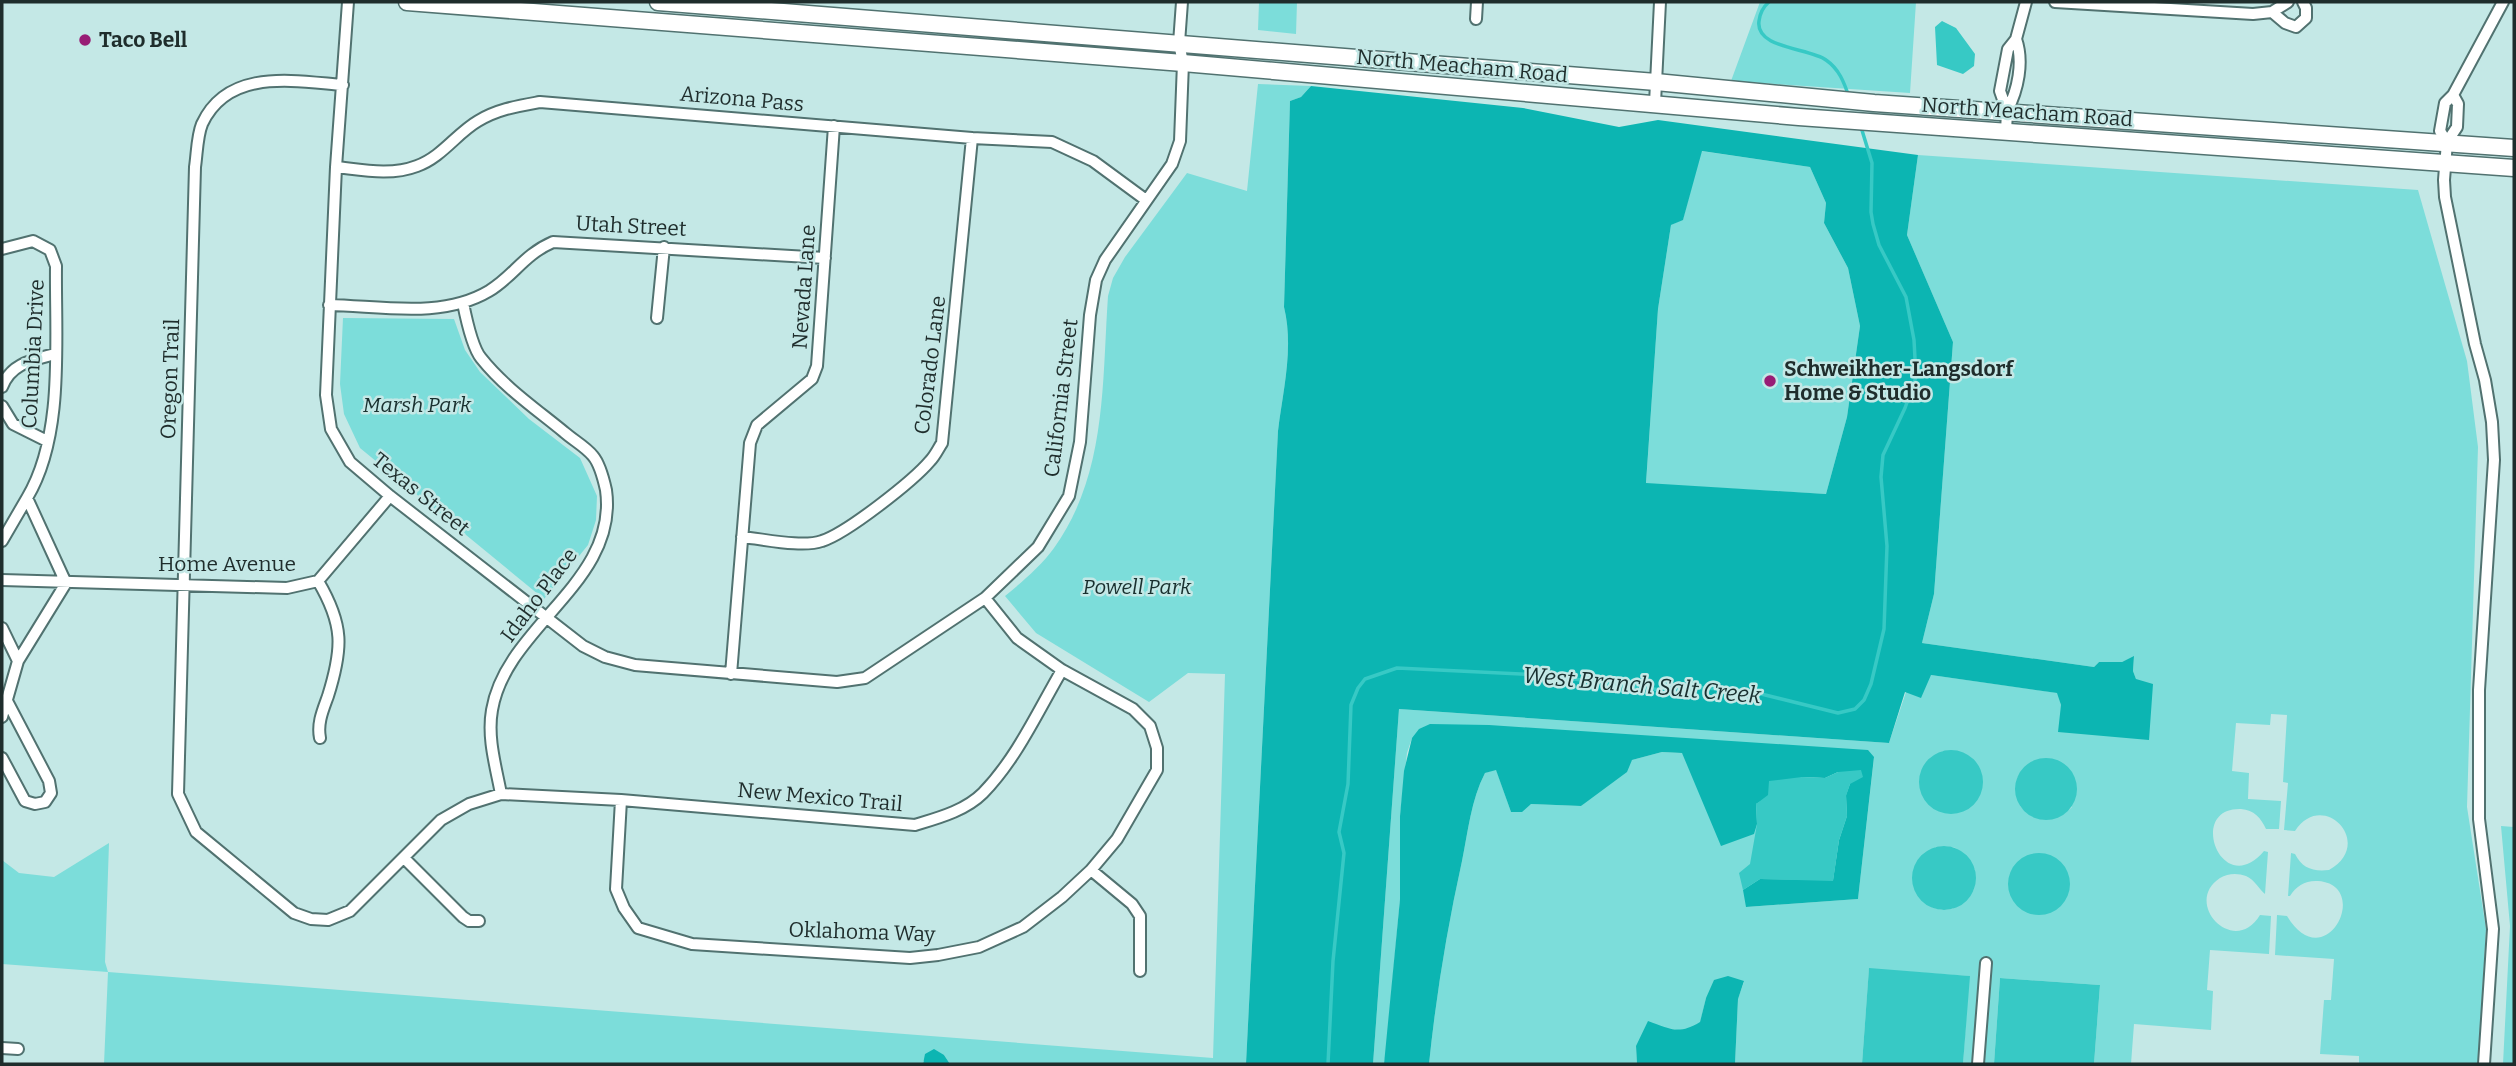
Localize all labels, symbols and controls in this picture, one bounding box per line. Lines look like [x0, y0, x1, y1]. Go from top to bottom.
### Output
place label: Taco Bell [99, 27, 188, 53]
marker: Taco Bell [77, 32, 93, 48]
street label: North Meacham Road [1355, 44, 1569, 88]
street label: Arizona Pass [679, 81, 805, 117]
street label: North Meacham Road [1920, 92, 2134, 132]
street label: Utah Street [575, 210, 687, 242]
street label: Nevada Lane [787, 224, 821, 350]
street label: Columbia Drive [16, 279, 50, 429]
street label: Colorado Lane [909, 294, 951, 436]
street label: California Street [1038, 317, 1084, 479]
street label: Oregon Trail [155, 318, 185, 440]
place label: Schweikher-Langsdorf Home & Studio [1784, 356, 2015, 406]
marker: Schweikher-Langsdorf Home & Studio [1762, 373, 1778, 389]
park label: Marsh Park [363, 392, 472, 418]
street label: Texas Street [367, 447, 475, 542]
street label: Idaho Place [495, 543, 583, 647]
street label: Home Avenue [158, 551, 296, 577]
park label: Powell Park [1083, 574, 1192, 600]
water label: West Branch Salt Creek [1522, 661, 1763, 709]
street label: New Mexico Trail [736, 777, 904, 817]
street label: Oklahoma Way [788, 916, 937, 948]

